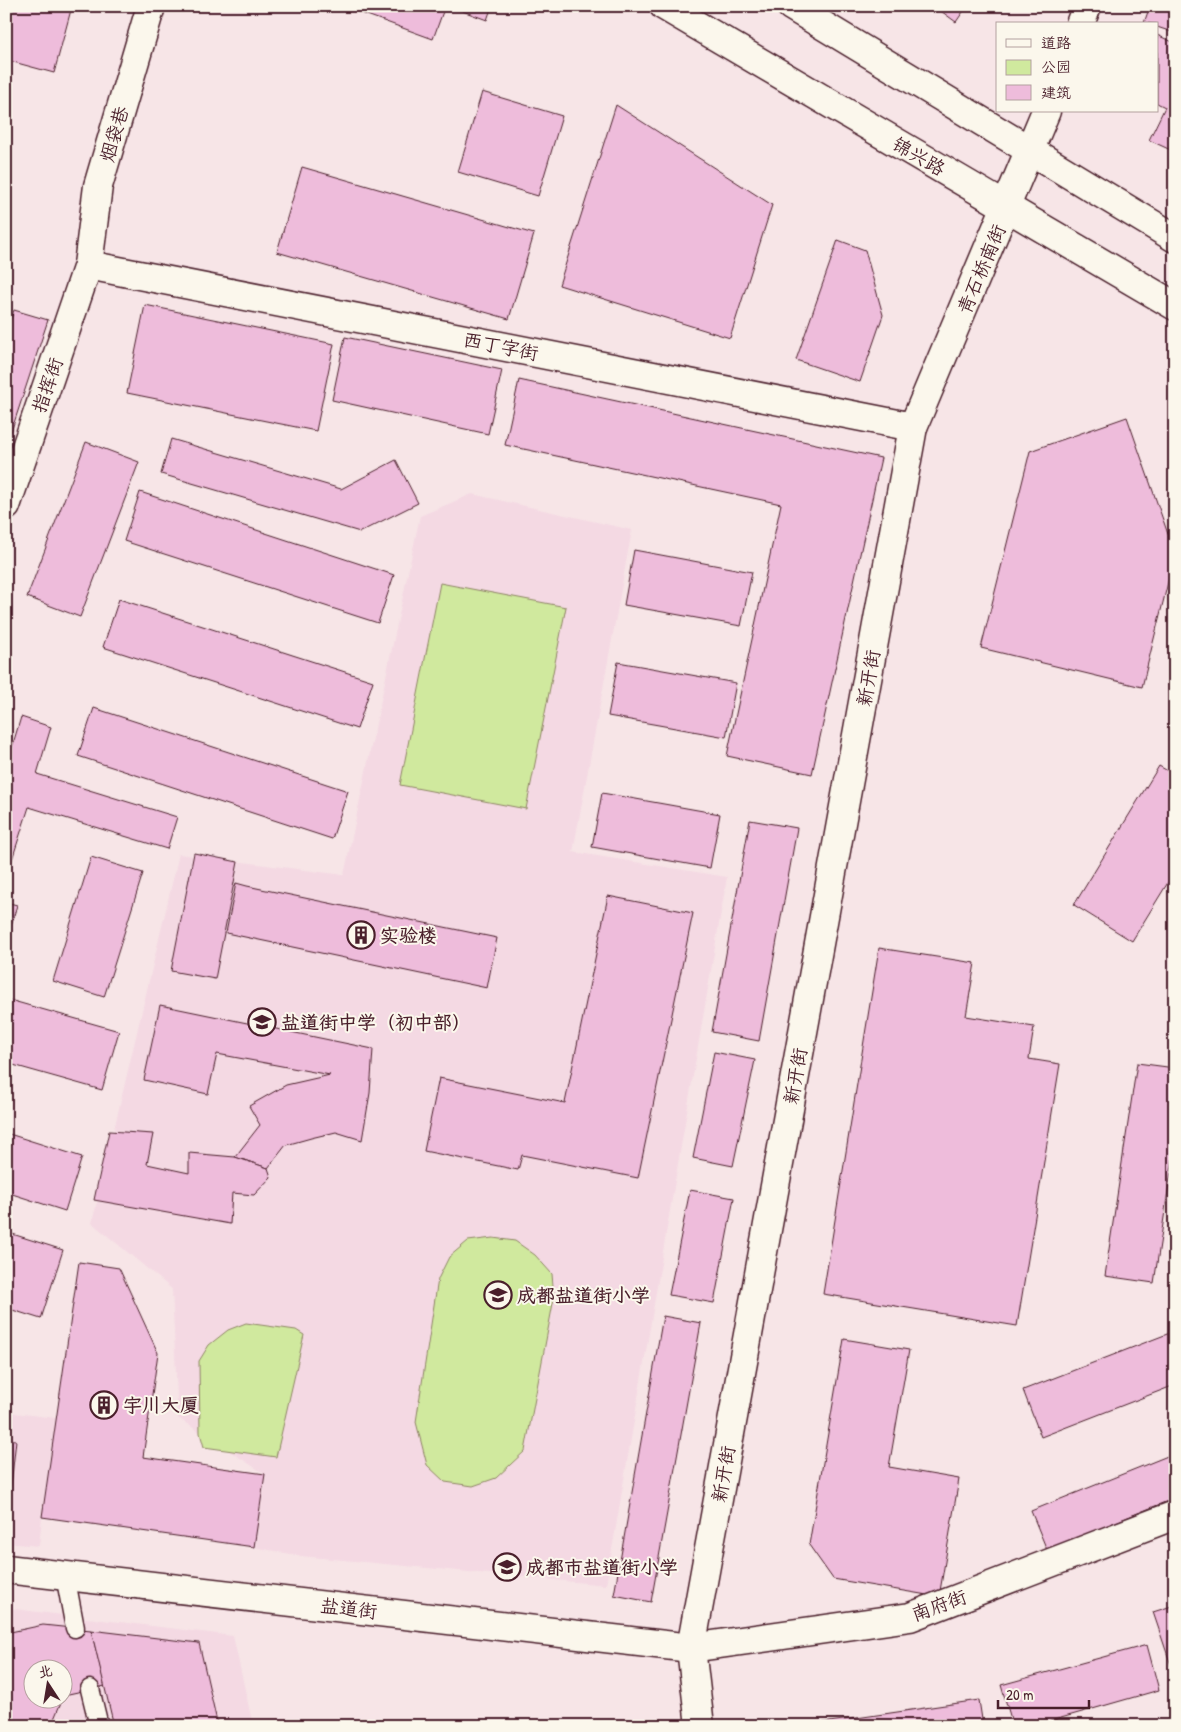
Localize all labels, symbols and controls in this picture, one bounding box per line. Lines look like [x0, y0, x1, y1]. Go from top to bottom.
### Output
legend [996, 22, 1158, 112]
text: 道路 [1041, 32, 1071, 53]
text: 公园 [1041, 56, 1071, 77]
text: 建筑 [1041, 82, 1071, 103]
street label: 烟袋巷 [94, 103, 134, 165]
street label: 锦兴路 [888, 130, 950, 182]
street label: 青石桥南街 [950, 220, 1012, 318]
street label: 西丁字街 [461, 326, 541, 366]
street label: 指挥街 [25, 354, 69, 416]
street label: 新开街 [850, 648, 886, 708]
building icon: 实验楼 [346, 920, 376, 950]
place label: 实验楼 [380, 922, 437, 948]
school or university icon: 盐道街中学（初中部） [247, 1007, 277, 1037]
place label: 盐道街中学（初中部） [281, 1009, 471, 1035]
street label: 新开街 [777, 1046, 813, 1106]
school or university icon: 成都盐道街小学 [483, 1280, 513, 1310]
place label: 成都盐道街小学 [517, 1282, 650, 1308]
building icon: 宇川大厦 [89, 1390, 119, 1420]
place label: 宇川大厦 [123, 1392, 199, 1418]
street label: 新开街 [705, 1444, 741, 1504]
school or university icon: 成都市盐道街小学 [492, 1552, 522, 1582]
place label: 成都市盐道街小学 [526, 1554, 678, 1580]
street label: 南府街 [908, 1583, 970, 1627]
street label: 盐道街 [319, 1592, 379, 1624]
north arrow [22, 1660, 72, 1710]
text: 北 [36, 1660, 54, 1682]
scale bar [998, 1677, 1090, 1709]
text: 20 m [1006, 1684, 1033, 1705]

